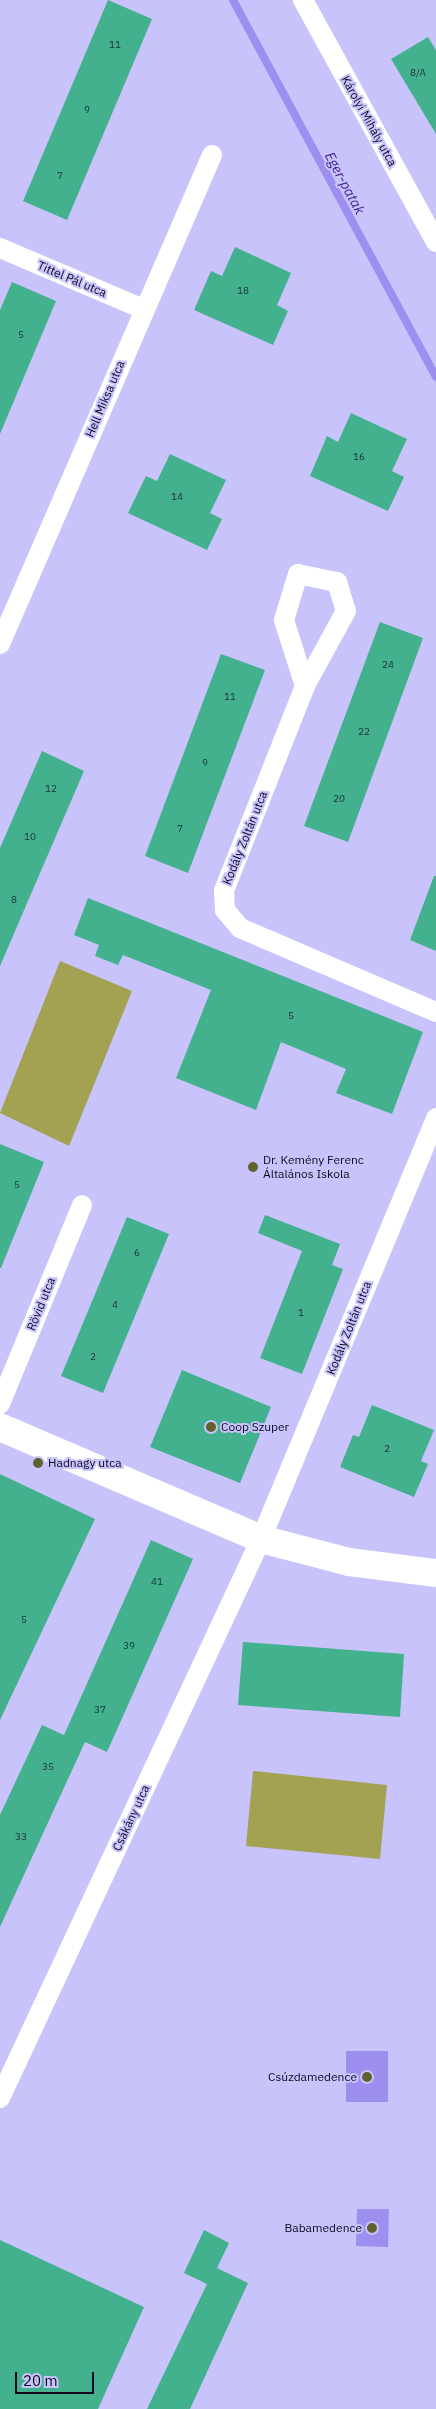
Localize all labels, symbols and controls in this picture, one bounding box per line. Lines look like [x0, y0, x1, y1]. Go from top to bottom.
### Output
house number: 11 [109, 39, 121, 51]
house number: 8/A [410, 67, 426, 79]
street label: Károlyi Mihály utca [338, 73, 400, 169]
house number: 9 [84, 104, 90, 116]
water label: Eger-patak [322, 149, 368, 217]
house number: 7 [57, 170, 63, 182]
street label: Tittel Pál utca [35, 258, 109, 300]
house number: 18 [237, 285, 249, 297]
house number: 5 [18, 329, 24, 341]
street label: Hell Miksa utca [82, 359, 128, 439]
house number: 16 [353, 451, 365, 463]
house number: 14 [171, 491, 183, 503]
house number: 24 [382, 659, 394, 671]
house number: 11 [224, 691, 236, 703]
house number: 22 [358, 726, 370, 738]
house number: 9 [202, 757, 208, 769]
house number: 12 [45, 783, 57, 795]
street label: Kodály Zoltán utca [220, 789, 270, 887]
house number: 20 [333, 793, 345, 805]
house number: 7 [177, 823, 183, 835]
house number: 10 [24, 831, 36, 843]
house number: 8 [11, 894, 17, 906]
house number: 5 [288, 1010, 294, 1022]
place label: Dr. Kemény Ferenc Általános Iskola [263, 1153, 364, 1181]
marker: Dr. Kemény Ferenc Általános Iskola [247, 1161, 259, 1173]
house number: 5 [14, 1179, 20, 1191]
house number: 6 [134, 1247, 140, 1259]
street label: Rövid utca [24, 1275, 58, 1333]
street label: Kodály Zoltán utca [324, 1279, 374, 1377]
house number: 4 [112, 1299, 118, 1311]
house number: 1 [298, 1307, 304, 1319]
house number: 2 [90, 1351, 96, 1363]
place label: Coop Szuper [221, 1420, 289, 1434]
marker: Coop Szuper [205, 1421, 217, 1433]
house number: 2 [384, 1443, 390, 1455]
place label: Hadnagy utca [48, 1456, 122, 1470]
marker: Hadnagy utca [32, 1457, 44, 1469]
house number: 41 [151, 1576, 163, 1588]
house number: 5 [21, 1614, 27, 1626]
house number: 39 [123, 1640, 135, 1652]
house number: 37 [94, 1704, 106, 1716]
house number: 35 [42, 1761, 54, 1773]
street label: Csákány utca [109, 1783, 153, 1853]
house number: 33 [15, 1831, 27, 1843]
place label: Csúzdamedence [268, 2070, 357, 2084]
marker: Csúzdamedence [361, 2071, 373, 2083]
place label: Babamedence [284, 2221, 362, 2235]
marker: Babamedence [366, 2222, 378, 2234]
scale bar [18, 2362, 96, 2394]
text: 20 m [23, 2371, 58, 2390]

